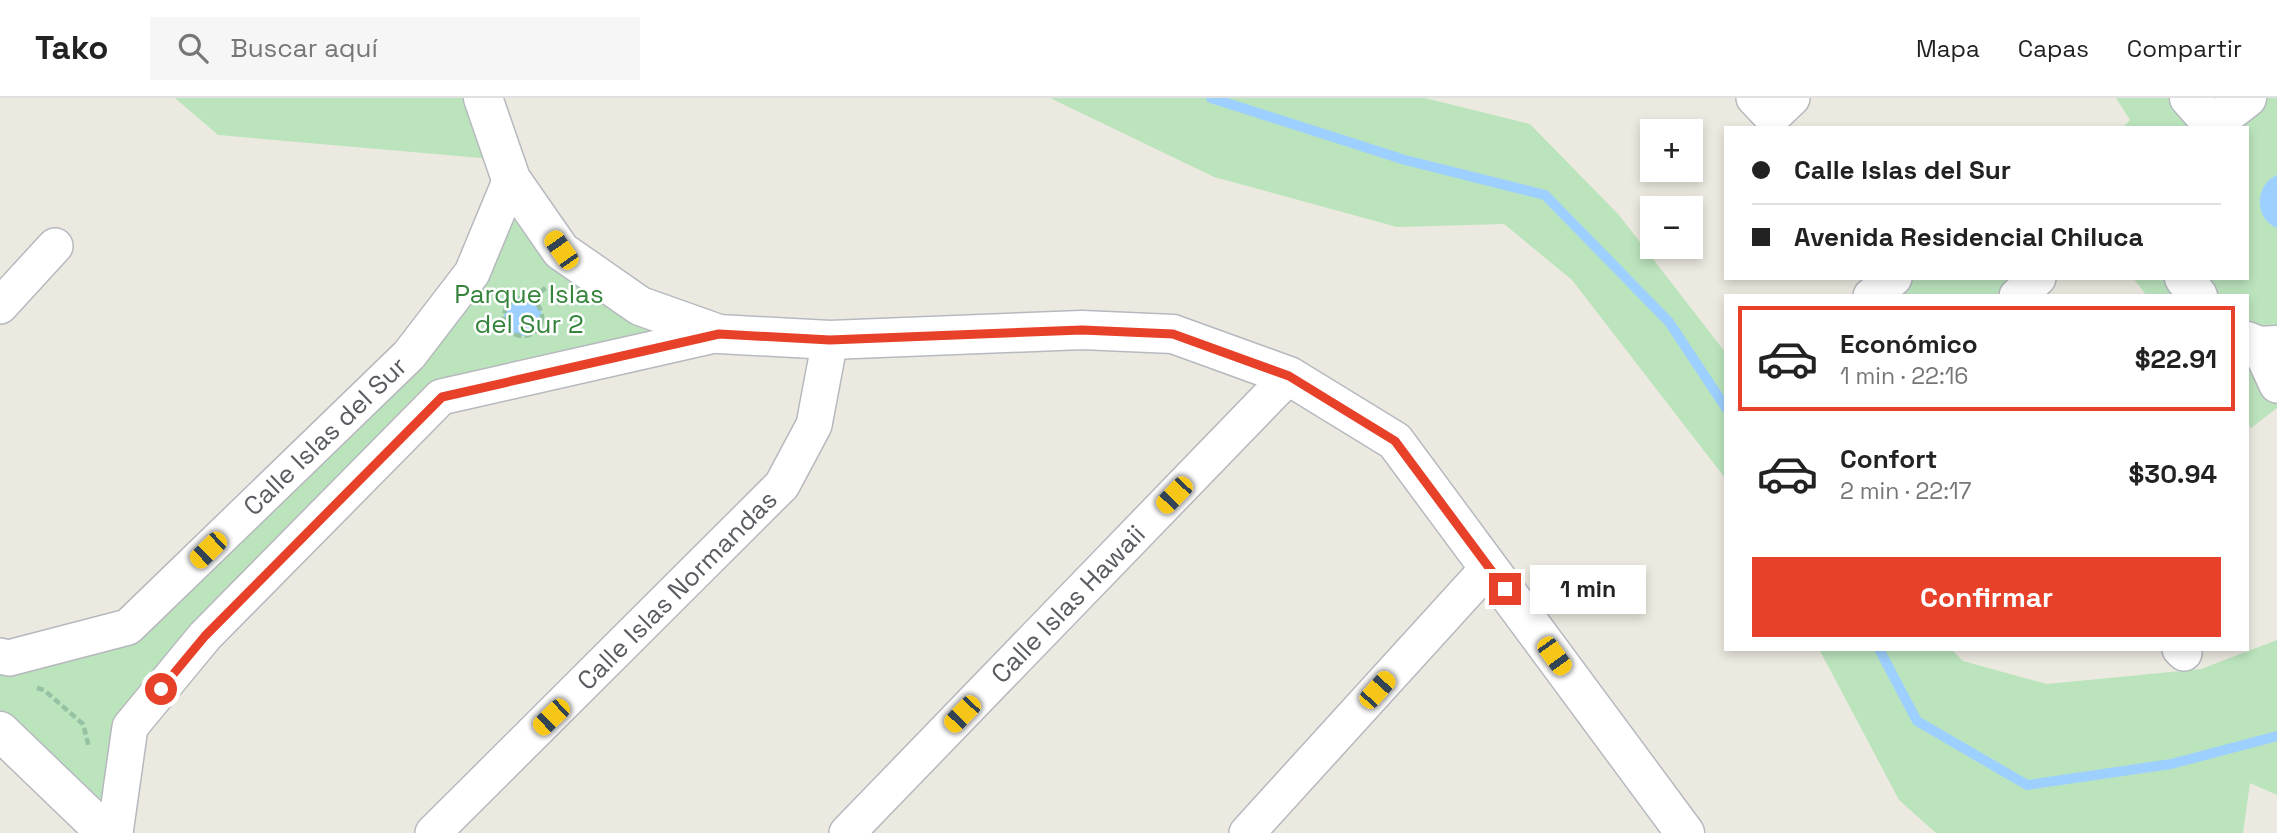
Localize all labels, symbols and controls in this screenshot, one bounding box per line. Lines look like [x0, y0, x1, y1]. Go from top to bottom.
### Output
search box [150, 17, 640, 80]
text: Tako [35, 27, 108, 69]
icon: search [174, 29, 212, 67]
text: Buscar aquí [230, 31, 378, 65]
text: Mapa [1916, 33, 1980, 64]
text: Capas [2018, 33, 2089, 64]
text: Compartir [2127, 33, 2242, 64]
map controls [1640, 119, 1703, 259]
button: + [1640, 119, 1703, 182]
text: Calle Islas del Sur [1794, 153, 2011, 187]
button: − [1640, 196, 1703, 259]
text: Avenida Residencial Chiluca [1794, 220, 2143, 254]
car [541, 227, 582, 273]
park label: Parque Islas del Sur 2 [454, 277, 604, 341]
icon: car [1756, 327, 1819, 390]
text: Económico [1840, 327, 1978, 361]
text: $22.91 [2135, 342, 2217, 376]
street label: Calle Islas del Sur [236, 349, 414, 523]
text: 1 min · 22:16 [1840, 361, 1968, 391]
icon: car [1756, 442, 1819, 505]
text: Confort [1840, 442, 1937, 476]
text: $30.94 [2129, 457, 2217, 491]
car [1152, 473, 1197, 517]
text: 2 min · 22:17 [1840, 476, 1972, 506]
street label: Calle Islas Normandas [570, 483, 784, 697]
street label: Calle Islas Hawaii [983, 517, 1153, 691]
car [186, 528, 231, 572]
button: Confirmar [1752, 557, 2221, 637]
callout: 1 min [1530, 564, 1645, 614]
route end [1489, 573, 1521, 605]
text: 1 min [1560, 574, 1616, 604]
car [1534, 633, 1575, 679]
car [1356, 667, 1399, 713]
route start [145, 673, 177, 705]
car [940, 692, 985, 736]
car [529, 695, 574, 739]

